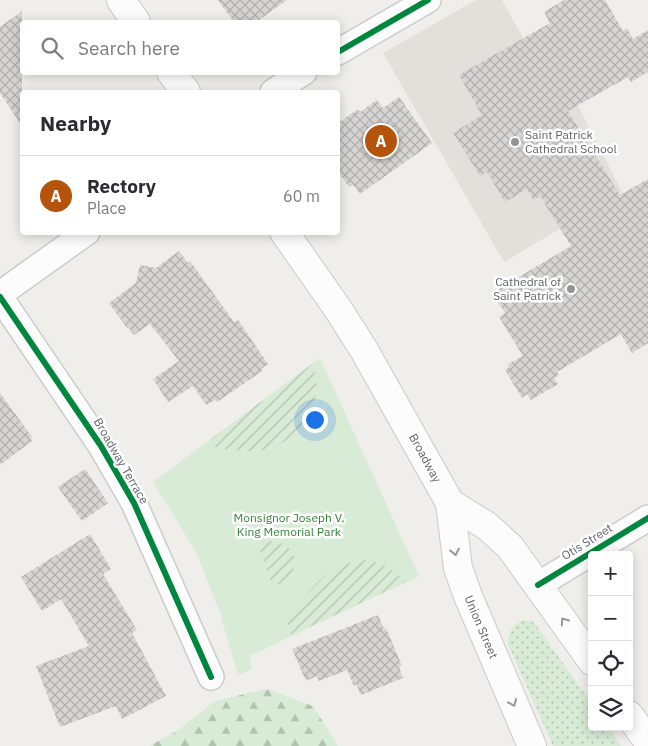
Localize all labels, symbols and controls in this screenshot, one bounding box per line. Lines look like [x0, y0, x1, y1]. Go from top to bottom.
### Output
search box [20, 20, 340, 75]
icon: search [38, 34, 66, 62]
text: Search here [78, 36, 180, 60]
text: Nearby [40, 109, 111, 137]
pin: A [365, 122, 397, 160]
place label: Saint Patrick Cathedral School [525, 127, 617, 156]
marker: Saint Patrick Cathedral School [509, 136, 521, 148]
text: Rectory [87, 174, 156, 198]
text: A [51, 186, 61, 206]
text: 60 m [283, 186, 320, 206]
text: Place [87, 198, 126, 218]
place label: Cathedral of Saint Patrick [493, 274, 562, 303]
marker: Cathedral of Saint Patrick [565, 283, 577, 295]
your location [302, 407, 328, 433]
street label: Broadway Terrace [91, 415, 152, 507]
street label: Broadway [406, 431, 445, 485]
park label: Monsignor Joseph V. King Memorial Park [234, 510, 344, 539]
street label: Otis Street [558, 520, 615, 563]
one-way arrow [450, 547, 460, 556]
map controls [588, 551, 633, 731]
button: + [588, 551, 633, 596]
street label: Union Street [461, 593, 502, 661]
button: − [588, 596, 633, 641]
one-way arrow [561, 618, 570, 627]
button: locate [588, 641, 633, 686]
button: layers [588, 686, 633, 731]
one-way arrow [507, 698, 518, 707]

